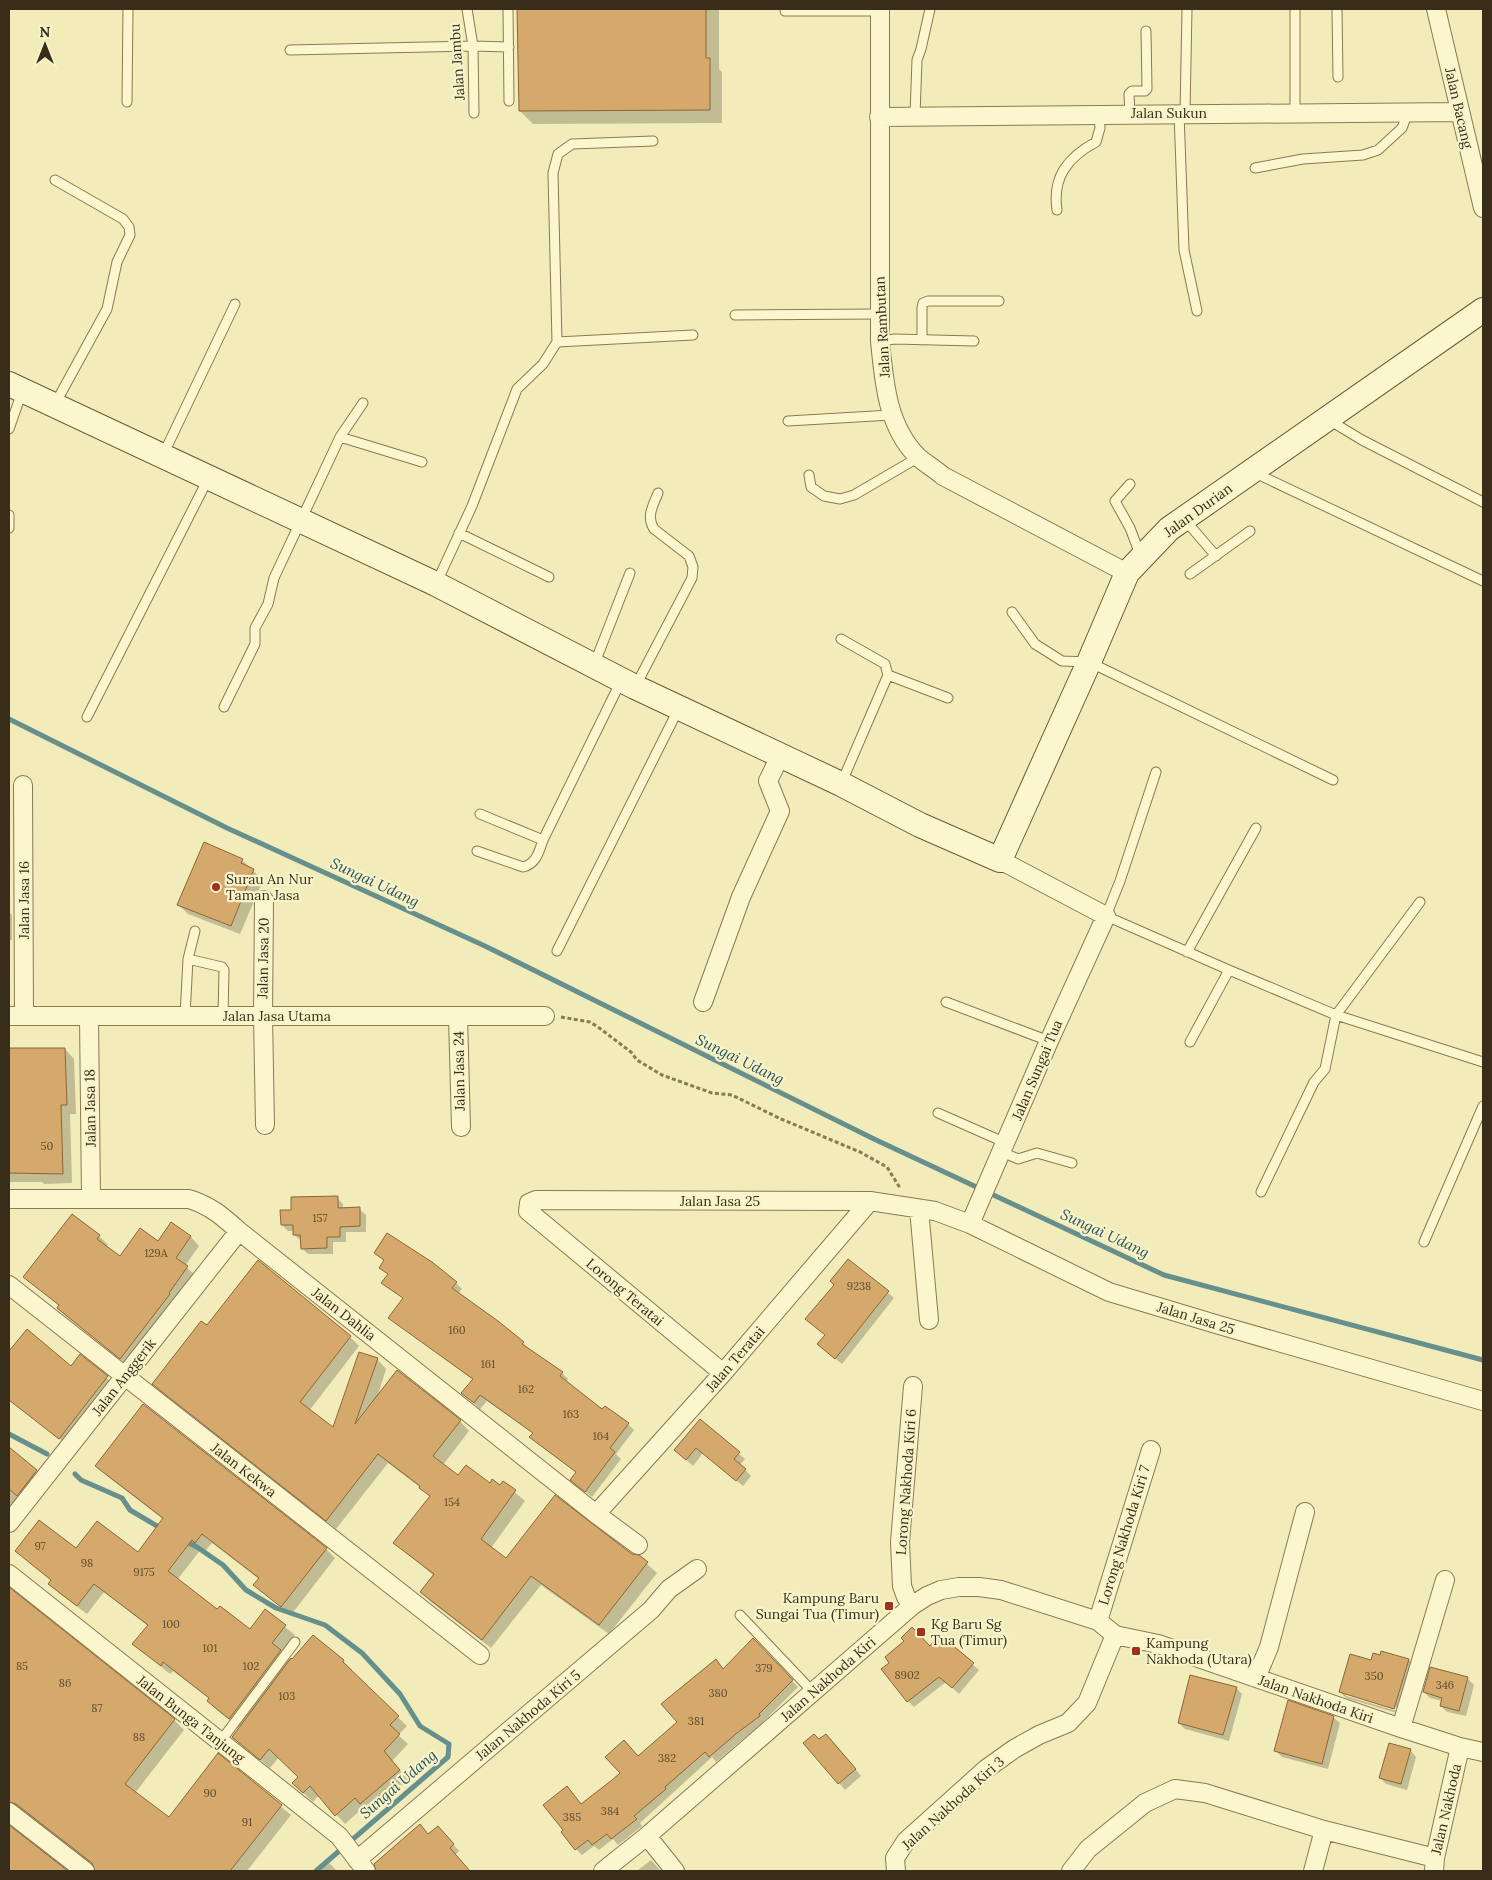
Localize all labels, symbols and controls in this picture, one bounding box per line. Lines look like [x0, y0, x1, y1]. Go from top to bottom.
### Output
north arrow [20, 20, 70, 70]
text: N [40, 23, 51, 41]
street label: Jalan Jambu [445, 23, 469, 102]
street label: Jalan Bacang [1441, 65, 1477, 150]
street label: Jalan Sukun [1130, 104, 1208, 122]
street label: Jalan Rambutan [870, 275, 894, 379]
street label: Jalan Durian [1160, 479, 1236, 541]
water label: Sungai Udang [328, 853, 422, 911]
street label: Jalan Jasa 16 [15, 861, 33, 940]
place label: Surau An Nur Taman Jasa [226, 870, 313, 904]
marker: Surau An Nur Taman Jasa [210, 881, 222, 893]
street label: Jalan Jasa 20 [253, 917, 273, 1000]
street label: Jalan Jasa Utama [222, 1007, 331, 1025]
street label: Jalan Sungai Tua [1007, 1017, 1066, 1124]
water label: Sungai Udang [693, 1029, 787, 1089]
street label: Jalan Jasa 24 [449, 1031, 469, 1112]
street label: Jalan Jasa 18 [80, 1069, 100, 1148]
house number: 50 [41, 1139, 54, 1153]
street label: Jalan Jasa 25 [679, 1192, 760, 1210]
water label: Sungai Udang [1058, 1204, 1152, 1262]
house number: 157 [312, 1211, 328, 1225]
house number: 129A [144, 1246, 169, 1260]
street label: Lorong Teratai [582, 1254, 668, 1330]
house number: 9238 [847, 1279, 871, 1293]
street label: Jalan Dahlia [308, 1283, 380, 1345]
street label: Jalan Jasa 25 [1154, 1297, 1237, 1338]
street label: Jalan Teratai [701, 1322, 768, 1396]
house number: 160 [448, 1323, 466, 1337]
street label: Jalan Anggerik [88, 1334, 160, 1420]
house number: 161 [481, 1357, 495, 1371]
house number: 162 [518, 1382, 534, 1396]
house number: 163 [563, 1407, 579, 1421]
street label: Lorong Nakhoda Kiri 6 [892, 1408, 920, 1556]
house number: 164 [593, 1429, 609, 1443]
street label: Jalan Kekwa [207, 1438, 280, 1501]
street label: Lorong Nakhoda Kiri 7 [1094, 1462, 1154, 1607]
house number: 154 [444, 1495, 460, 1509]
house number: 97 [34, 1539, 46, 1553]
house number: 98 [81, 1556, 93, 1570]
house number: 9175 [133, 1565, 155, 1579]
place label: Kampung Baru Sungai Tua (Timur) [756, 1589, 879, 1623]
marker: Kampung Baru Sungai Tua (Timur) [883, 1600, 895, 1612]
place label: Kg Baru Sg Tua (Timur) [931, 1615, 1007, 1649]
house number: 100 [162, 1617, 180, 1631]
marker: Kg Baru Sg Tua (Timur) [915, 1626, 927, 1638]
street label: Jalan Nakhoda Kiri [776, 1633, 879, 1726]
place label: Kampung Nakhoda (Utara) [1146, 1634, 1252, 1668]
house number: 101 [203, 1641, 217, 1655]
marker: Kampung Nakhoda (Utara) [1130, 1645, 1142, 1657]
house number: 85 [16, 1659, 28, 1673]
house number: 102 [243, 1659, 259, 1673]
house number: 379 [755, 1661, 773, 1675]
street label: Jalan Nakhoda Kiri 5 [471, 1666, 584, 1765]
house number: 8902 [894, 1668, 920, 1682]
house number: 350 [1365, 1669, 1384, 1683]
street label: Jalan Bunga Tanjung [133, 1671, 249, 1767]
street label: Jalan Nakhoda Kiri [1255, 1671, 1376, 1727]
house number: 86 [59, 1676, 71, 1690]
house number: 346 [1436, 1678, 1454, 1692]
house number: 380 [708, 1686, 728, 1700]
house number: 103 [279, 1689, 295, 1703]
house number: 87 [91, 1701, 103, 1715]
house number: 381 [688, 1714, 704, 1728]
house number: 88 [133, 1730, 145, 1744]
water label: Sungai Udang [356, 1745, 440, 1823]
house number: 382 [658, 1751, 676, 1765]
street label: Jalan Nakhoda Kiri 3 [897, 1752, 1008, 1854]
street label: Jalan Nakhoda [1427, 1762, 1465, 1857]
house number: 90 [203, 1786, 217, 1800]
house number: 384 [601, 1804, 619, 1818]
house number: 385 [563, 1810, 581, 1824]
house number: 91 [242, 1815, 252, 1829]

